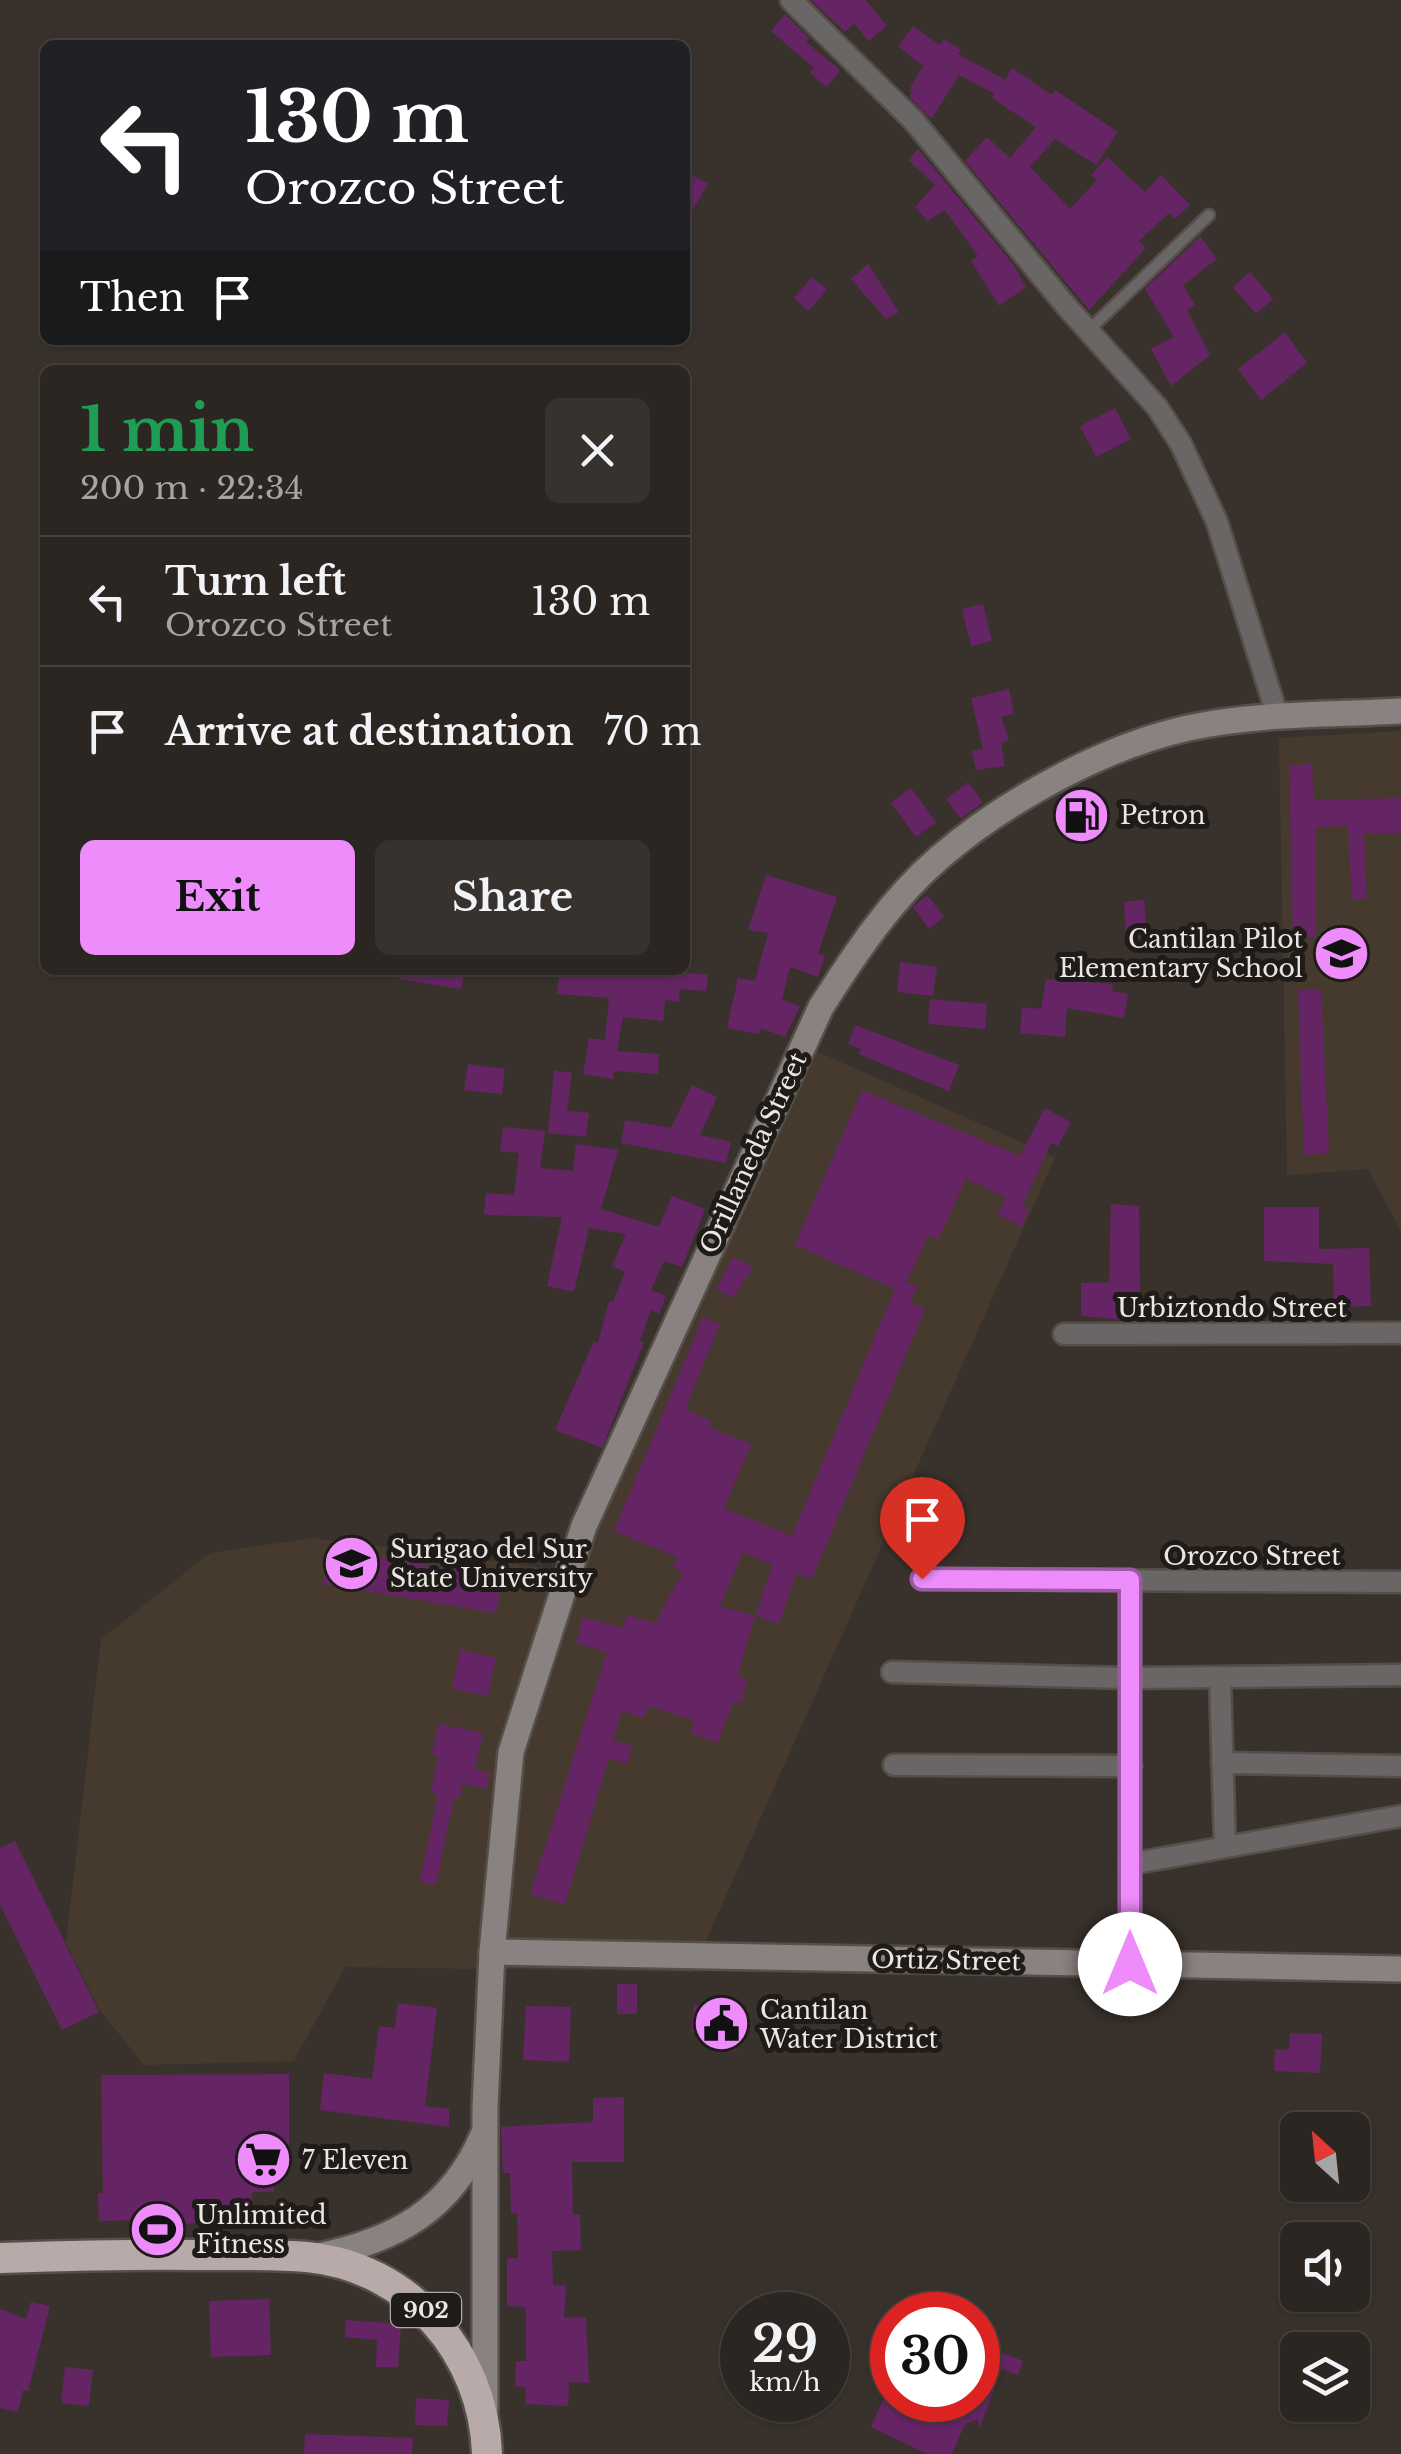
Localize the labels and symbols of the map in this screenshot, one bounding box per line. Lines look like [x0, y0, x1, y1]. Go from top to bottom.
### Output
fuel station icon: Petron [1051, 785, 1111, 845]
place label: Petron [1120, 800, 1205, 831]
school or university icon: Cantilan Pilot Elementary School [1312, 923, 1372, 983]
place label: Cantilan Pilot Elementary School [1059, 924, 1304, 984]
street label: Orillaneda Street [693, 1047, 814, 1259]
street label: Urbiztondo Street [1117, 1293, 1348, 1324]
pin [880, 1477, 965, 1580]
school or university icon: Surigao del Sur State University [321, 1533, 381, 1593]
place label: Surigao del Sur State University [390, 1534, 593, 1594]
street label: Orozco Street [1163, 1541, 1341, 1572]
position arrow [1078, 1912, 1182, 2016]
street label: Ortiz Street [871, 1944, 1022, 1977]
public building icon: Cantilan Water District [691, 1994, 751, 2054]
place label: Cantilan Water District [759, 1995, 939, 2055]
north arrow [1280, 2112, 1370, 2202]
supermarket icon: 7 Eleven [233, 2130, 293, 2190]
place label: 7 Eleven [302, 2145, 408, 2176]
sports icon: Unlimited Fitness [127, 2199, 187, 2259]
place label: Unlimited Fitness [196, 2200, 327, 2260]
speed limit sign: 30 [870, 2292, 1000, 2422]
road number: 902 [391, 2293, 461, 2327]

